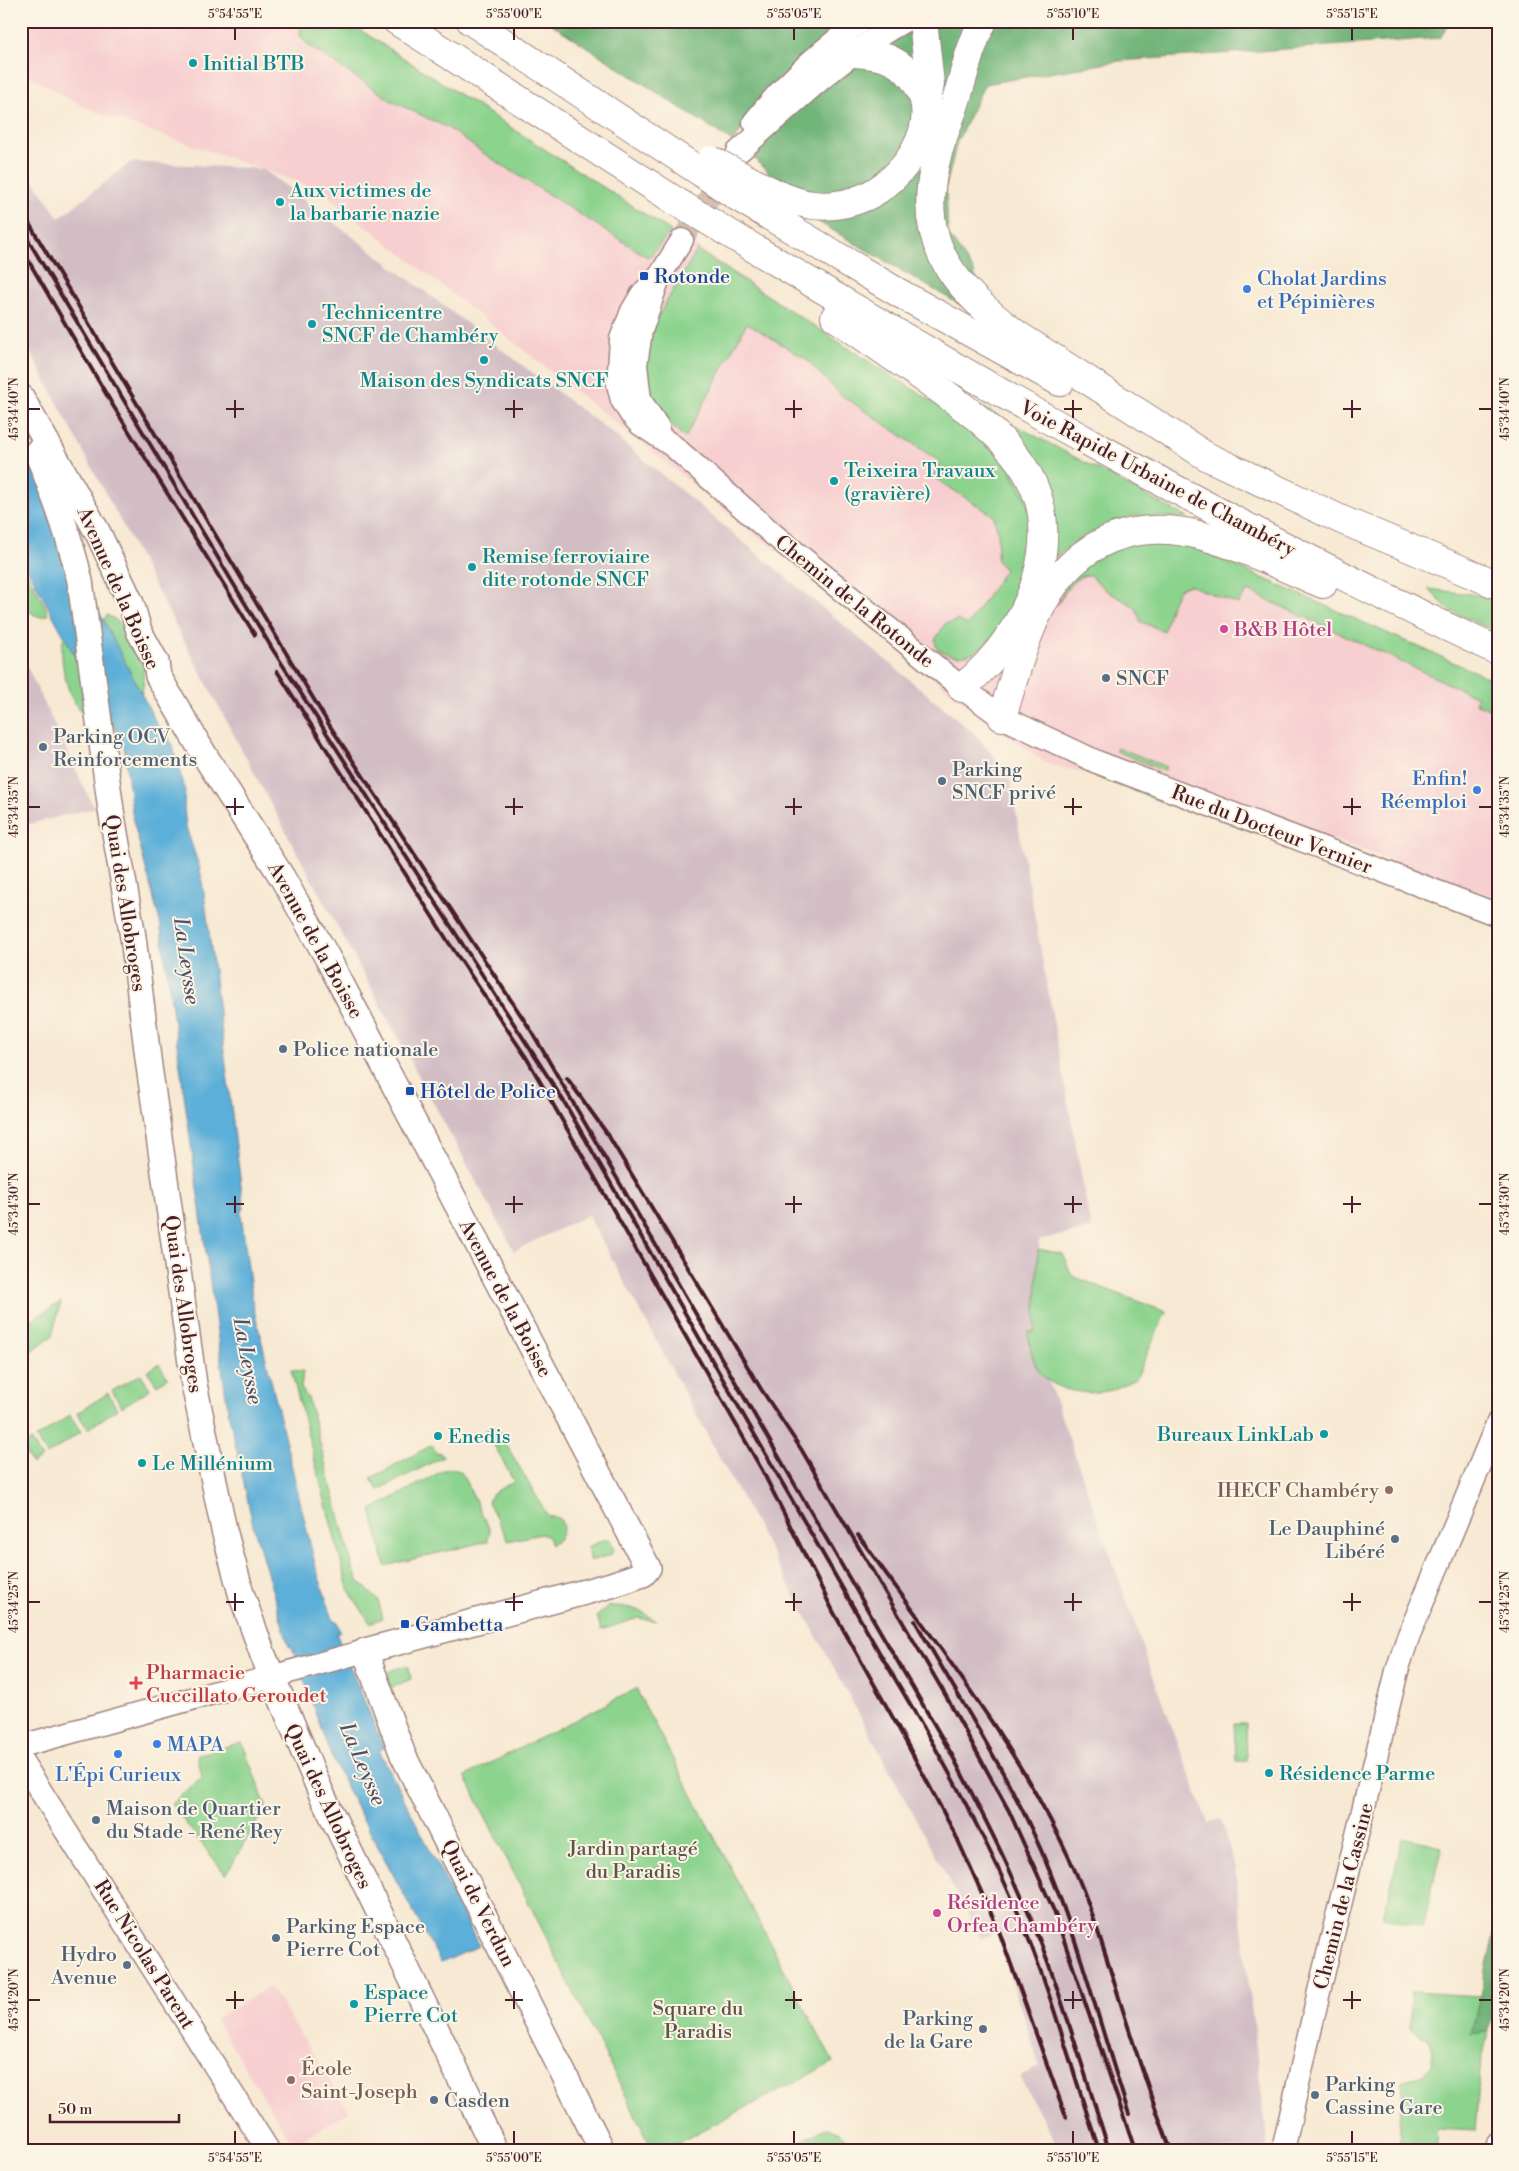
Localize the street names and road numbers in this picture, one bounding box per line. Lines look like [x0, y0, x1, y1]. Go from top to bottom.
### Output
street label: Voie Rapide Urbaine de Chambéry [1014, 395, 1300, 563]
street label: Avenue de la Boisse [70, 503, 165, 674]
street label: Chemin de la Rotonde [769, 530, 939, 674]
street label: Rue du Docteur Vernier [1167, 781, 1376, 880]
street label: Quai des Allobroges [98, 813, 151, 994]
street label: Avenue de la Boisse [261, 857, 368, 1023]
street label: Quai des Allobroges [158, 1214, 207, 1395]
street label: Avenue de la Boisse [452, 1215, 557, 1382]
street label: Quai des Allobroges [278, 1720, 377, 1893]
street label: Chemin de la Cassine [1309, 1800, 1380, 1992]
street label: Quai de Verdun [435, 1836, 520, 1971]
street label: Rue Nicolas Parent [88, 1875, 200, 2034]

